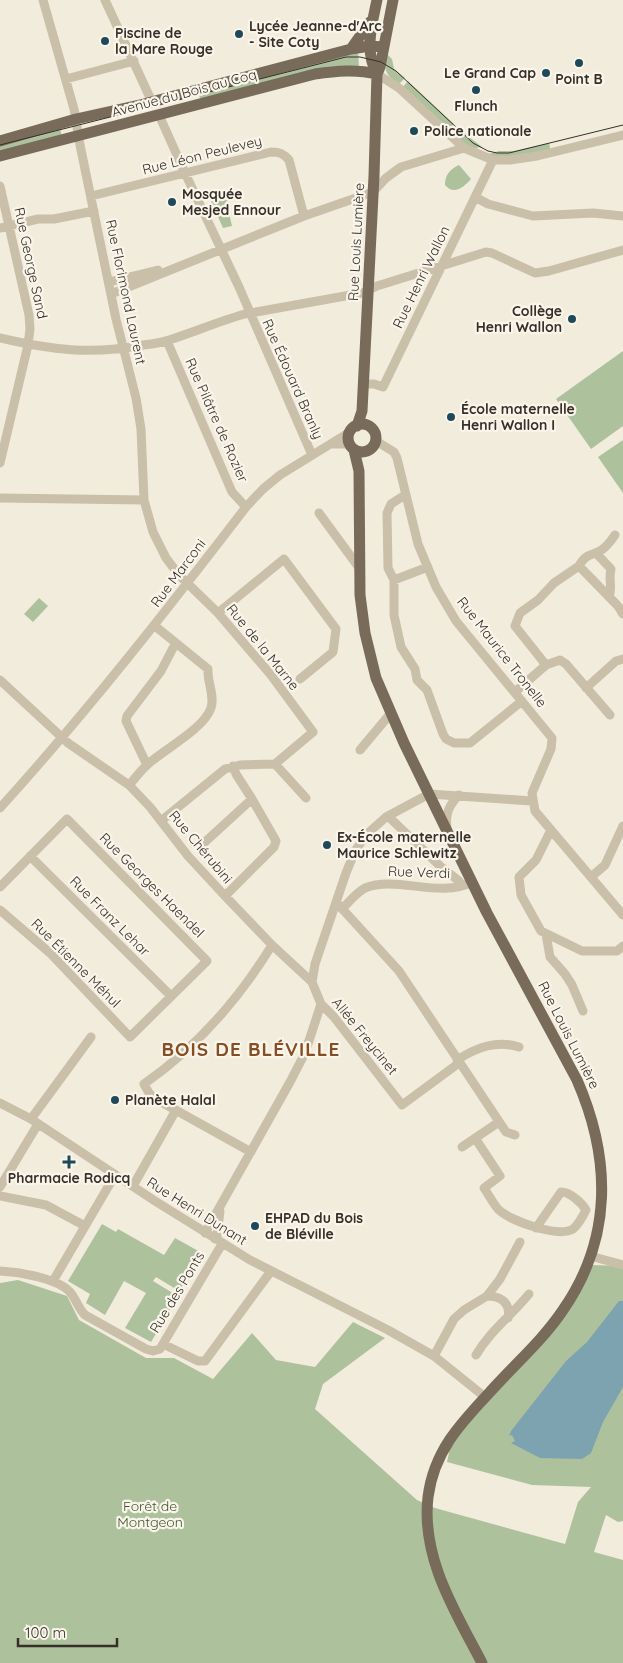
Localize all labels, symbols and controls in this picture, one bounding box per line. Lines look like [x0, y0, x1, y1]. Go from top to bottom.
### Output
place label: Lycée Jeanne-d'Arc - Site Coty [249, 17, 382, 51]
place label: Piscine de la Mare Rouge [115, 24, 213, 58]
marker: Lycée Jeanne-d'Arc - Site Coty [233, 28, 245, 40]
marker: Piscine de la Mare Rouge [99, 35, 111, 47]
marker: Point B [573, 57, 585, 69]
place label: Le Grand Cap [444, 64, 536, 82]
street label: Avenue du Bois au Coq [110, 65, 258, 121]
marker: Le Grand Cap [540, 67, 552, 79]
place label: Point B [555, 70, 603, 88]
marker: Flunch [470, 84, 482, 96]
place label: Flunch [454, 97, 498, 115]
place label: Police nationale [424, 122, 532, 140]
marker: Police nationale [408, 125, 420, 137]
street label: Rue Léon Peulevey [140, 131, 264, 179]
street label: Rue Louis Lumière [344, 182, 368, 302]
place label: Mosquée Mesjed Ennour [182, 185, 281, 219]
marker: Mosquée Mesjed Ennour [166, 196, 178, 208]
street label: Rue George Sand [10, 206, 52, 320]
street label: Rue Florimond Laurent [102, 218, 150, 366]
street label: Rue Henri Wallon [388, 223, 454, 331]
place label: Collège Henri Wallon [476, 302, 562, 336]
marker: Collège Henri Wallon [566, 313, 578, 325]
street label: Rue Édouard Branly [258, 316, 328, 442]
street label: Rue Pilâtre de Rozier [181, 355, 253, 486]
place label: École maternelle Henri Wallon I [461, 400, 575, 434]
marker: École maternelle Henri Wallon I [445, 411, 457, 423]
street label: Rue Marconi [146, 535, 210, 611]
street label: Rue Maurice Tronelle [453, 593, 551, 711]
street label: Rue de la Marne [223, 600, 303, 694]
street label: Rue Chérubini [165, 807, 237, 887]
place label: Ex-École maternelle Maurice Schlewitz [337, 828, 471, 862]
street label: Rue Georges Haendel [96, 829, 208, 941]
marker: Ex-École maternelle Maurice Schlewitz [321, 839, 333, 851]
street label: Rue Verdi [388, 862, 450, 882]
street label: Rue Franz Lehar [66, 872, 154, 960]
street label: Rue Étienne Méhul [28, 915, 124, 1011]
street label: Rue Louis Lumière [534, 978, 604, 1092]
street label: Allée Freycinet [328, 994, 402, 1079]
district label: BOIS DE BLÉVILLE [162, 1037, 340, 1061]
place label: Planète Halal [125, 1091, 216, 1109]
marker: Planète Halal [109, 1094, 121, 1106]
marker: Pharmacie Rodicq [63, 1156, 75, 1168]
place label: Pharmacie Rodicq [8, 1169, 130, 1187]
street label: Rue Henri Dunant [144, 1173, 251, 1249]
place label: EHPAD du Bois de Bléville [265, 1209, 363, 1243]
marker: EHPAD du Bois de Bléville [249, 1220, 261, 1232]
street label: Rue des Ponts [146, 1248, 208, 1336]
park label: Forêt de Montgeon [117, 1497, 183, 1531]
scale bar [18, 1616, 116, 1648]
text: 100 m [25, 1623, 66, 1642]

